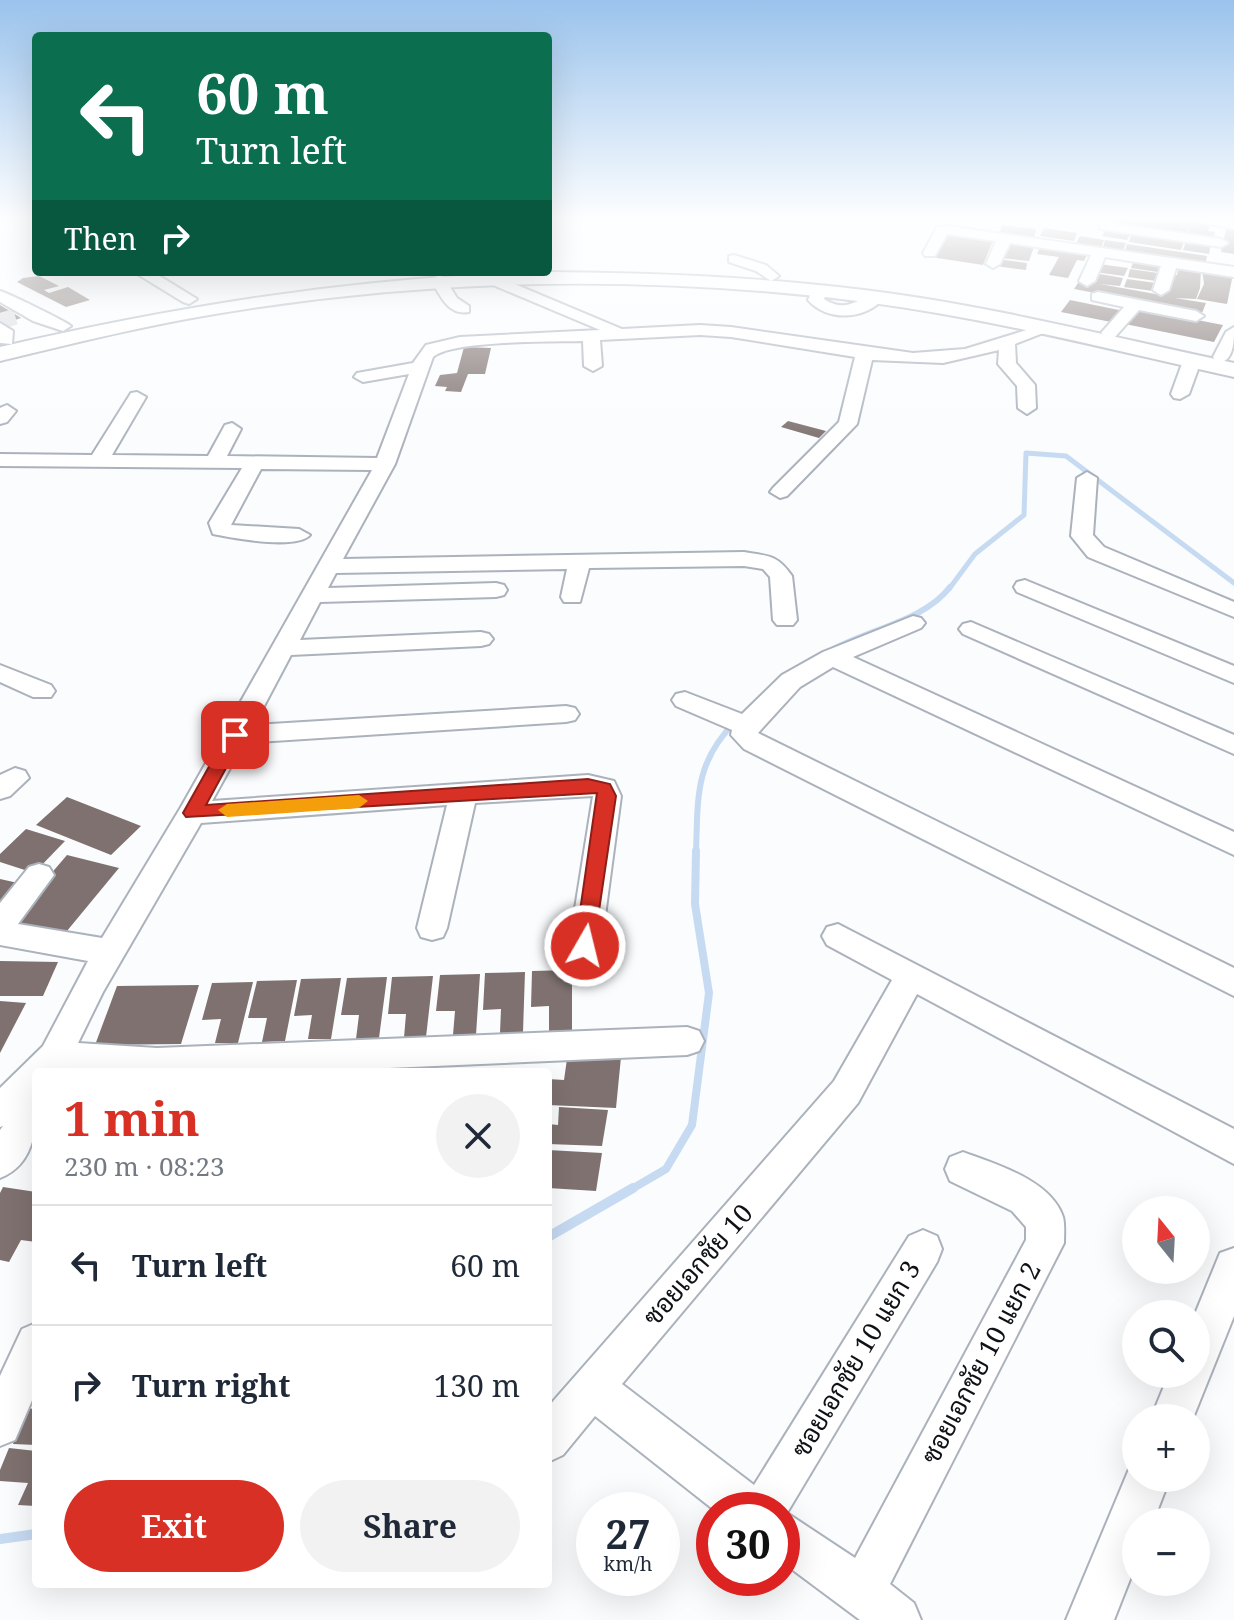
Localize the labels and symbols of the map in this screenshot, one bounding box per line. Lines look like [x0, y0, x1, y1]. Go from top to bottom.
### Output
pin [201, 701, 269, 769]
position arrow [543, 904, 627, 988]
street label: ซอยเอกชัย 10 [634, 1196, 760, 1333]
north arrow [1122, 1196, 1210, 1284]
street label: ซอยเอกชัย 10 แยก 3 [782, 1253, 928, 1464]
street label: ซอยเอกชัย 10 แยก 2 [912, 1255, 1049, 1470]
speed limit sign: 30 [696, 1492, 800, 1596]

